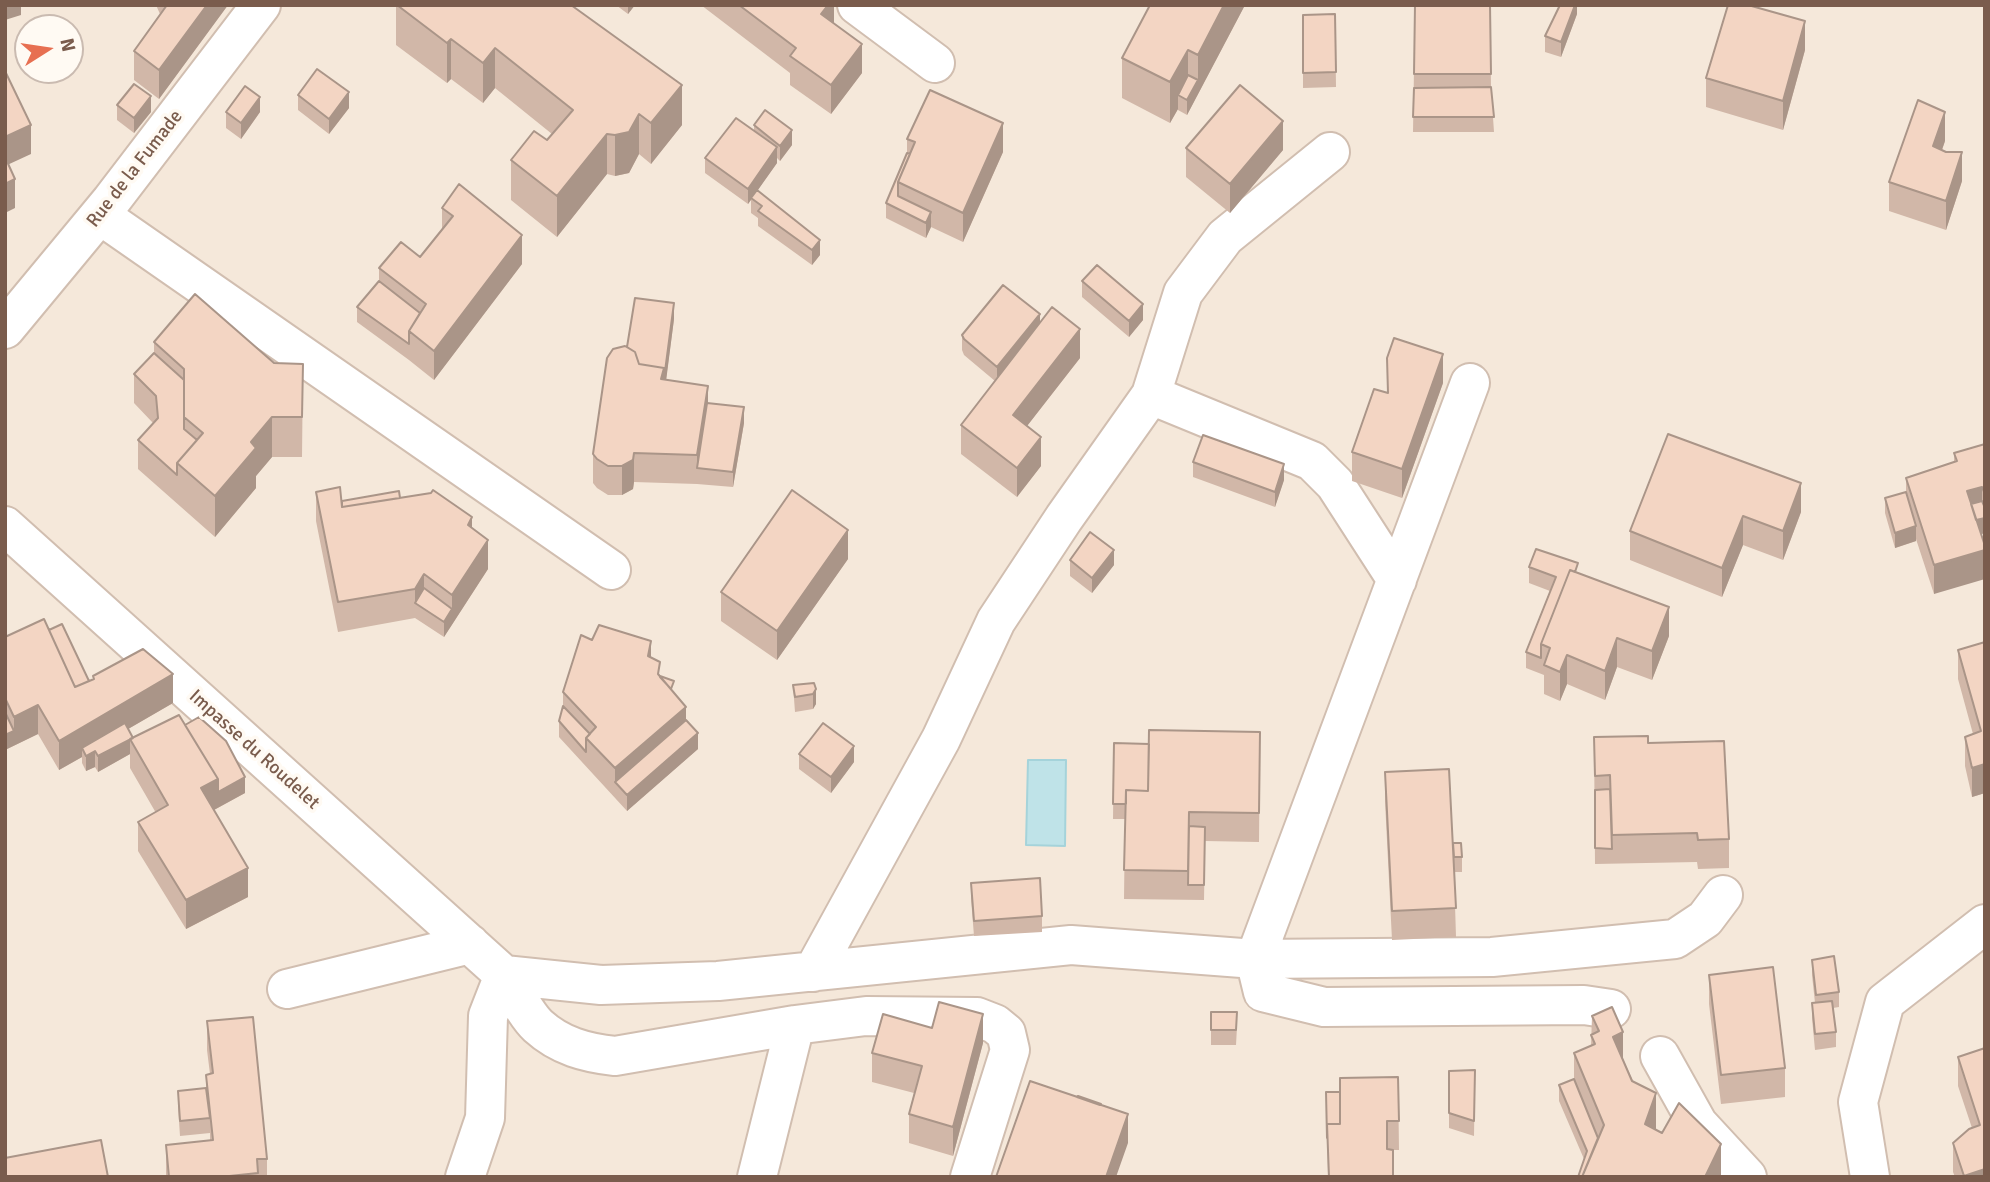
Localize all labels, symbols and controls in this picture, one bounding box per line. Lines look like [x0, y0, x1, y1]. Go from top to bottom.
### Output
north arrow [14, 14, 84, 84]
text: N [54, 36, 81, 54]
street label: Rue de la Fumade [82, 106, 188, 232]
street label: Impasse du Roudelet [184, 685, 324, 815]

